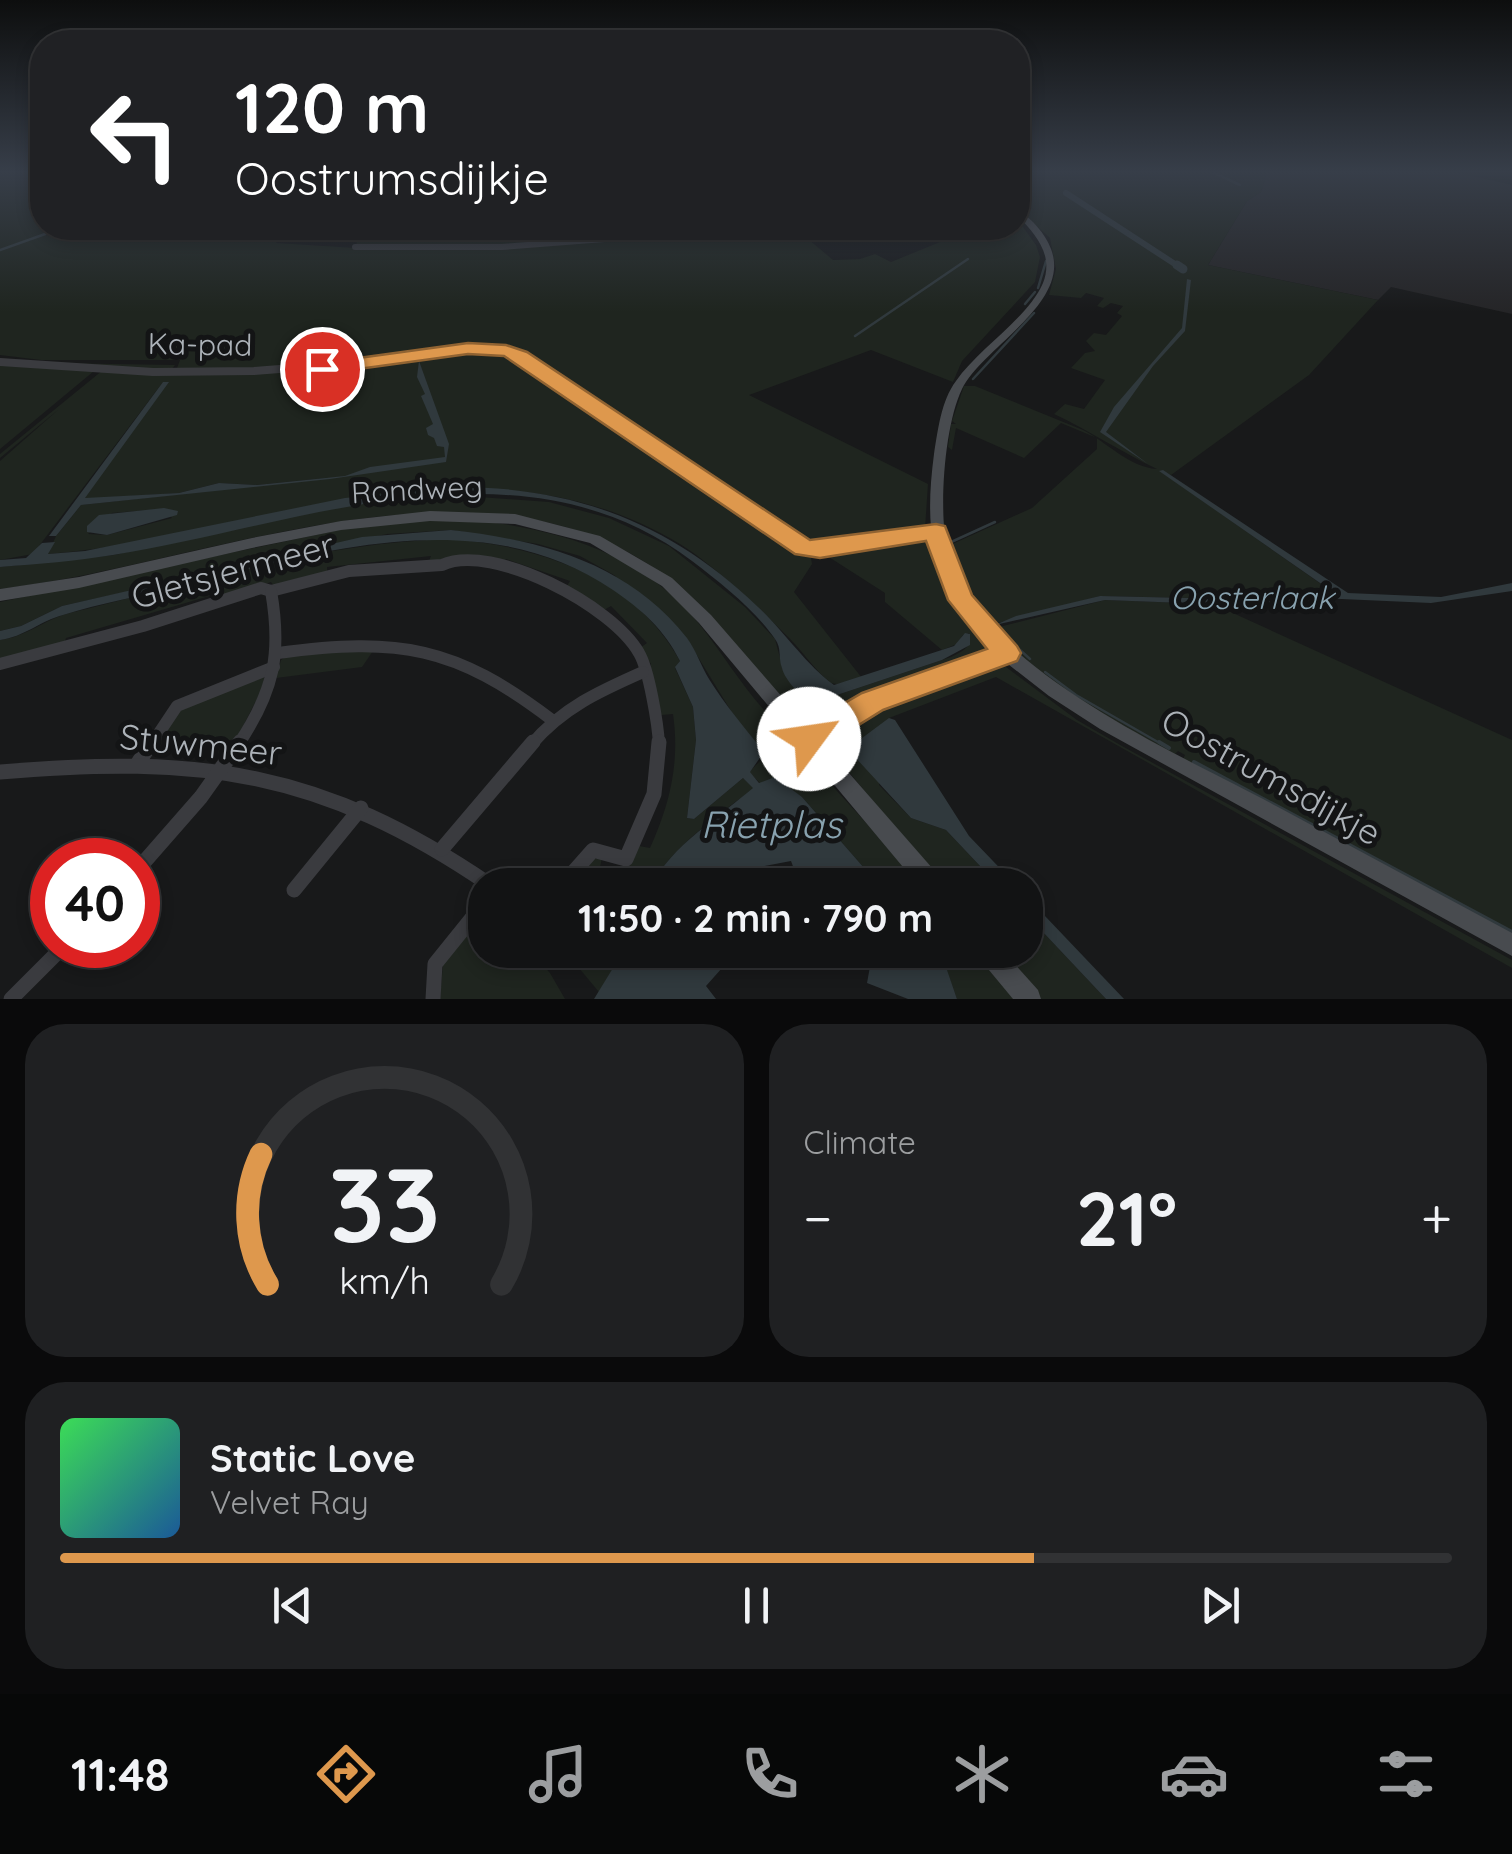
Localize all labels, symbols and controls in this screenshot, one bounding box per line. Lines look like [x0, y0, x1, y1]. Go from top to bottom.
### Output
text: 120 m [235, 63, 429, 151]
icon: left [70, 70, 200, 200]
text: Oostrumsdijkje [235, 150, 549, 206]
street label: Ka-pad [147, 324, 253, 364]
pin [280, 327, 365, 412]
icon: arrive [295, 342, 350, 397]
street label: Rondweg [350, 467, 484, 511]
street label: Gletsjermeer [126, 522, 339, 618]
water label: Oosterlaak [1170, 577, 1337, 617]
position arrow [757, 687, 861, 791]
street label: Oostrumsdijkje [1154, 698, 1389, 855]
street label: Stuwmeer [118, 714, 284, 774]
water label: Rietplas [701, 800, 843, 848]
speed limit sign: 40 [30, 838, 160, 968]
text: 11:50 · 2 min · 790 m [578, 894, 933, 942]
text: Climate [804, 1122, 916, 1162]
text: 33 [328, 1138, 440, 1268]
text: 21° [1076, 1171, 1177, 1265]
text: − [804, 1183, 832, 1252]
text: + [1421, 1183, 1452, 1252]
text: km/h [339, 1258, 430, 1303]
text: Static Love [210, 1434, 415, 1482]
text: Velvet Ray [210, 1482, 369, 1522]
icon: previous [265, 1578, 320, 1633]
icon: pause [729, 1578, 784, 1633]
icon: next [1193, 1578, 1248, 1633]
icon: directions [311, 1739, 381, 1809]
icon: music [523, 1739, 593, 1809]
icon: phone [735, 1739, 805, 1809]
icon: climate [947, 1739, 1017, 1809]
icon: car [1159, 1739, 1229, 1809]
icon: filters [1371, 1739, 1441, 1809]
text: 11:48 [71, 1746, 169, 1802]

